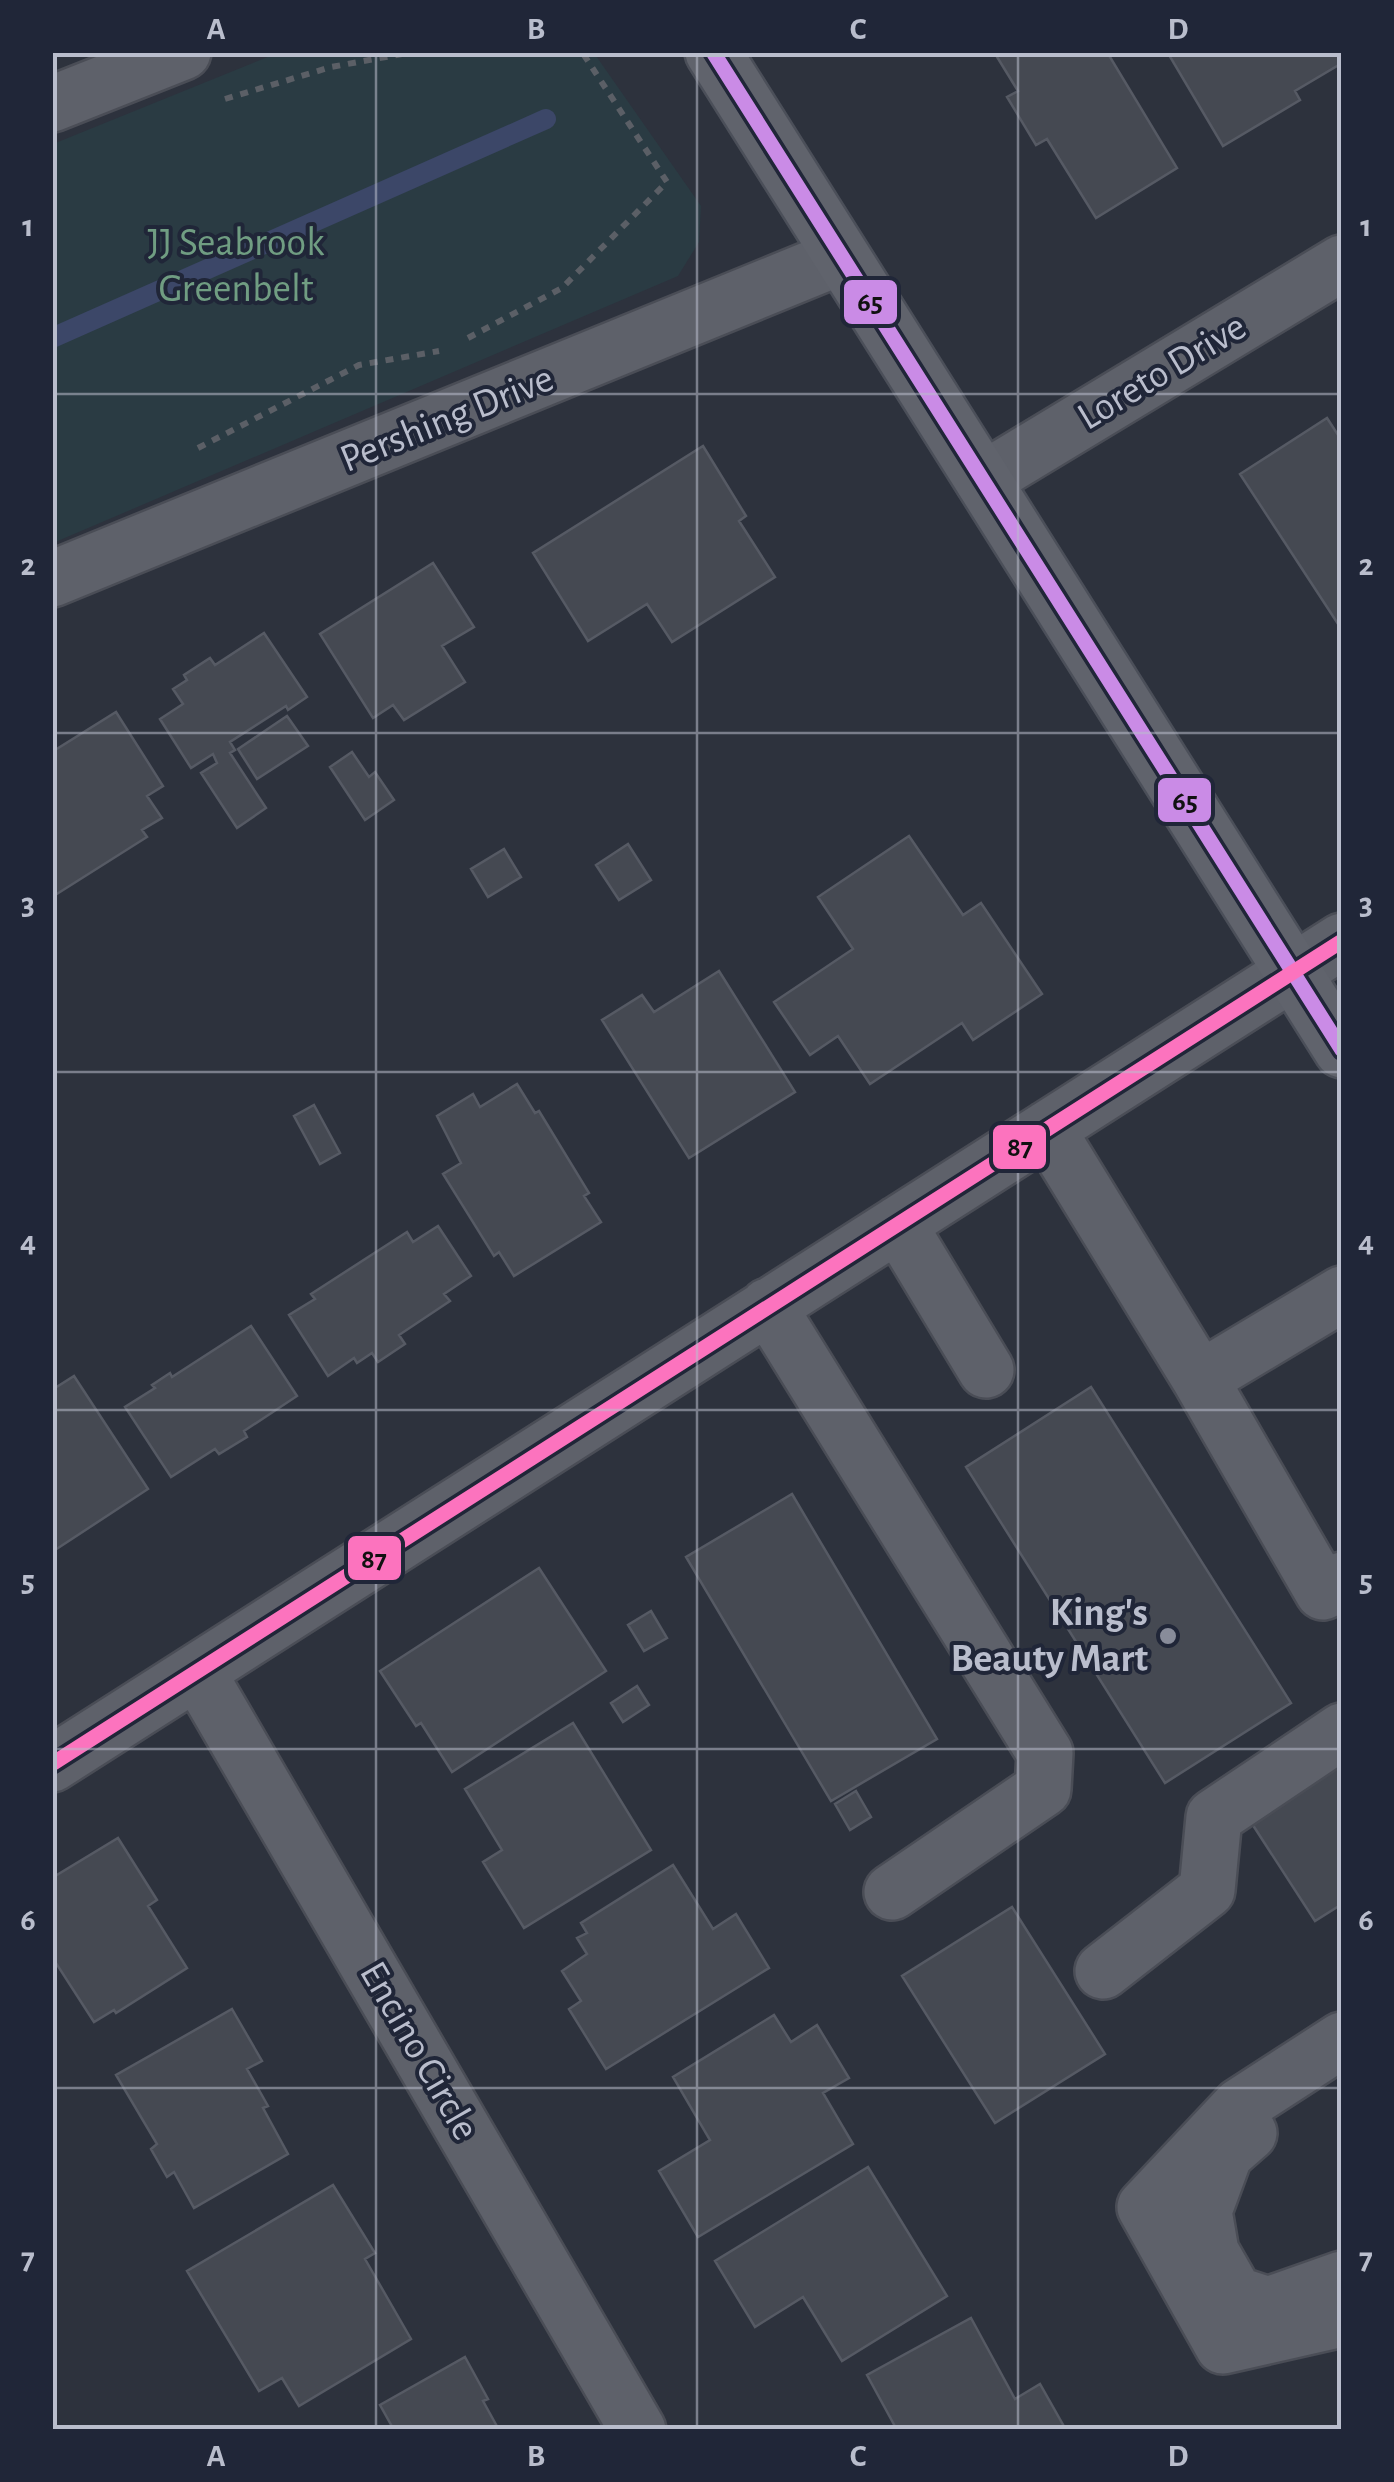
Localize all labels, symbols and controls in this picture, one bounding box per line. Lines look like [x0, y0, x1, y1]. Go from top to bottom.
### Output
text: A [206, 13, 226, 45]
text: B [527, 13, 545, 45]
text: C [850, 13, 867, 45]
text: D [1168, 13, 1189, 45]
text: 1 [22, 210, 34, 242]
text: 1 [1360, 210, 1372, 242]
park label: JJ Seabrook Greenbelt [148, 223, 324, 309]
line badge: 65 [842, 278, 899, 326]
text: 65 [857, 289, 883, 317]
street label: Loreto Drive [1071, 306, 1253, 438]
street label: Pershing Drive [335, 358, 559, 480]
text: 2 [20, 549, 36, 581]
text: 2 [1358, 549, 1374, 581]
line badge: 65 [1156, 776, 1213, 824]
text: 65 [1172, 788, 1198, 816]
text: 3 [21, 888, 35, 920]
text: 3 [1359, 888, 1373, 920]
line badge: 87 [991, 1123, 1048, 1171]
text: 87 [1007, 1134, 1033, 1162]
text: 4 [20, 1226, 36, 1258]
text: 4 [1358, 1226, 1374, 1258]
line badge: 87 [346, 1534, 403, 1582]
text: 87 [361, 1546, 387, 1574]
text: 5 [21, 1565, 35, 1597]
text: 5 [1359, 1565, 1373, 1597]
place label: King's Beauty Mart [951, 1593, 1148, 1679]
marker: King's Beauty Mart [1157, 1625, 1179, 1647]
text: 6 [20, 1904, 36, 1936]
text: 6 [1358, 1904, 1374, 1936]
street label: Encino Circle [352, 1955, 486, 2147]
text: 7 [21, 2243, 35, 2275]
text: 7 [1359, 2243, 1373, 2275]
text: A [206, 2440, 226, 2472]
text: B [527, 2440, 545, 2472]
text: C [850, 2440, 867, 2472]
text: D [1168, 2440, 1189, 2472]

